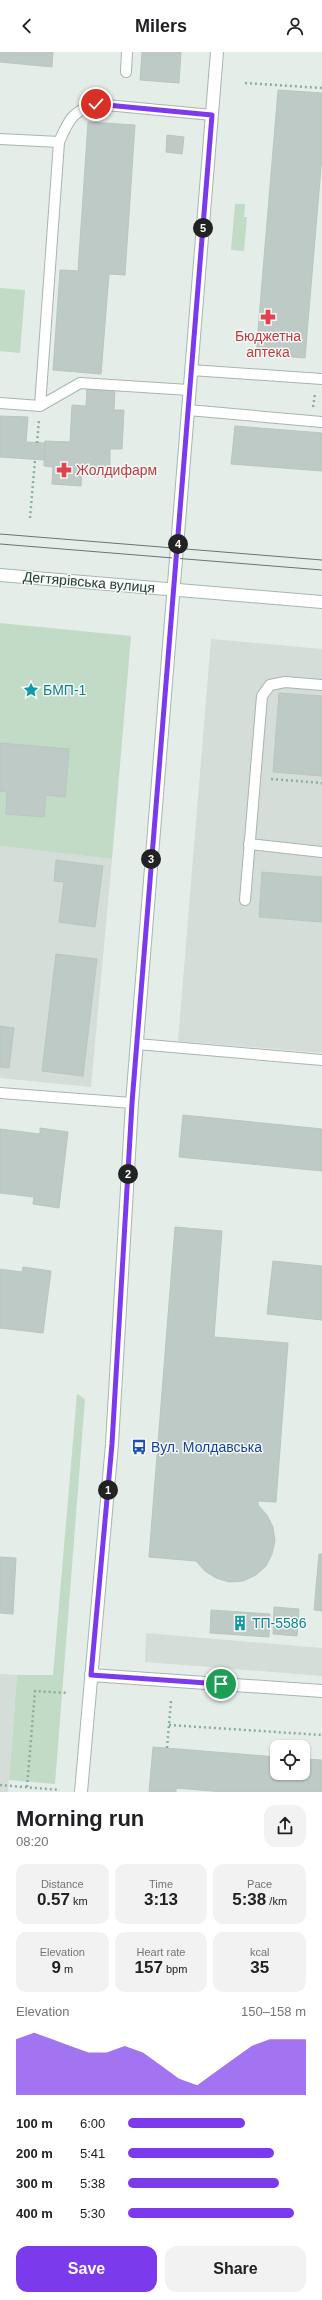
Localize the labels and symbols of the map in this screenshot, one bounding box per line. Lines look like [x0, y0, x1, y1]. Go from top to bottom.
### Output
pin [79, 87, 113, 121]
pin: 5 [193, 218, 213, 238]
pharmacy icon: Бюджетна аптека [259, 308, 277, 326]
place label: Бюджетна аптека [235, 328, 301, 360]
pharmacy icon: Жолдифарм [55, 461, 73, 479]
place label: Жолдифарм [76, 462, 157, 478]
pin: 4 [168, 534, 188, 554]
street label: Дегтярівська вулиця [22, 568, 156, 596]
place icon: БМП-1 [22, 681, 40, 699]
place label: БМП-1 [43, 682, 87, 698]
pin: 3 [141, 849, 161, 869]
pin: 2 [118, 1164, 138, 1184]
bus stop icon: Вул. Молдавська [130, 1438, 148, 1456]
place label: Вул. Молдавська [151, 1439, 262, 1455]
pin: 1 [98, 1480, 118, 1500]
building icon: ТП-5586 [231, 1614, 249, 1632]
place label: ТП-5586 [252, 1615, 307, 1631]
pin [204, 1667, 238, 1701]

